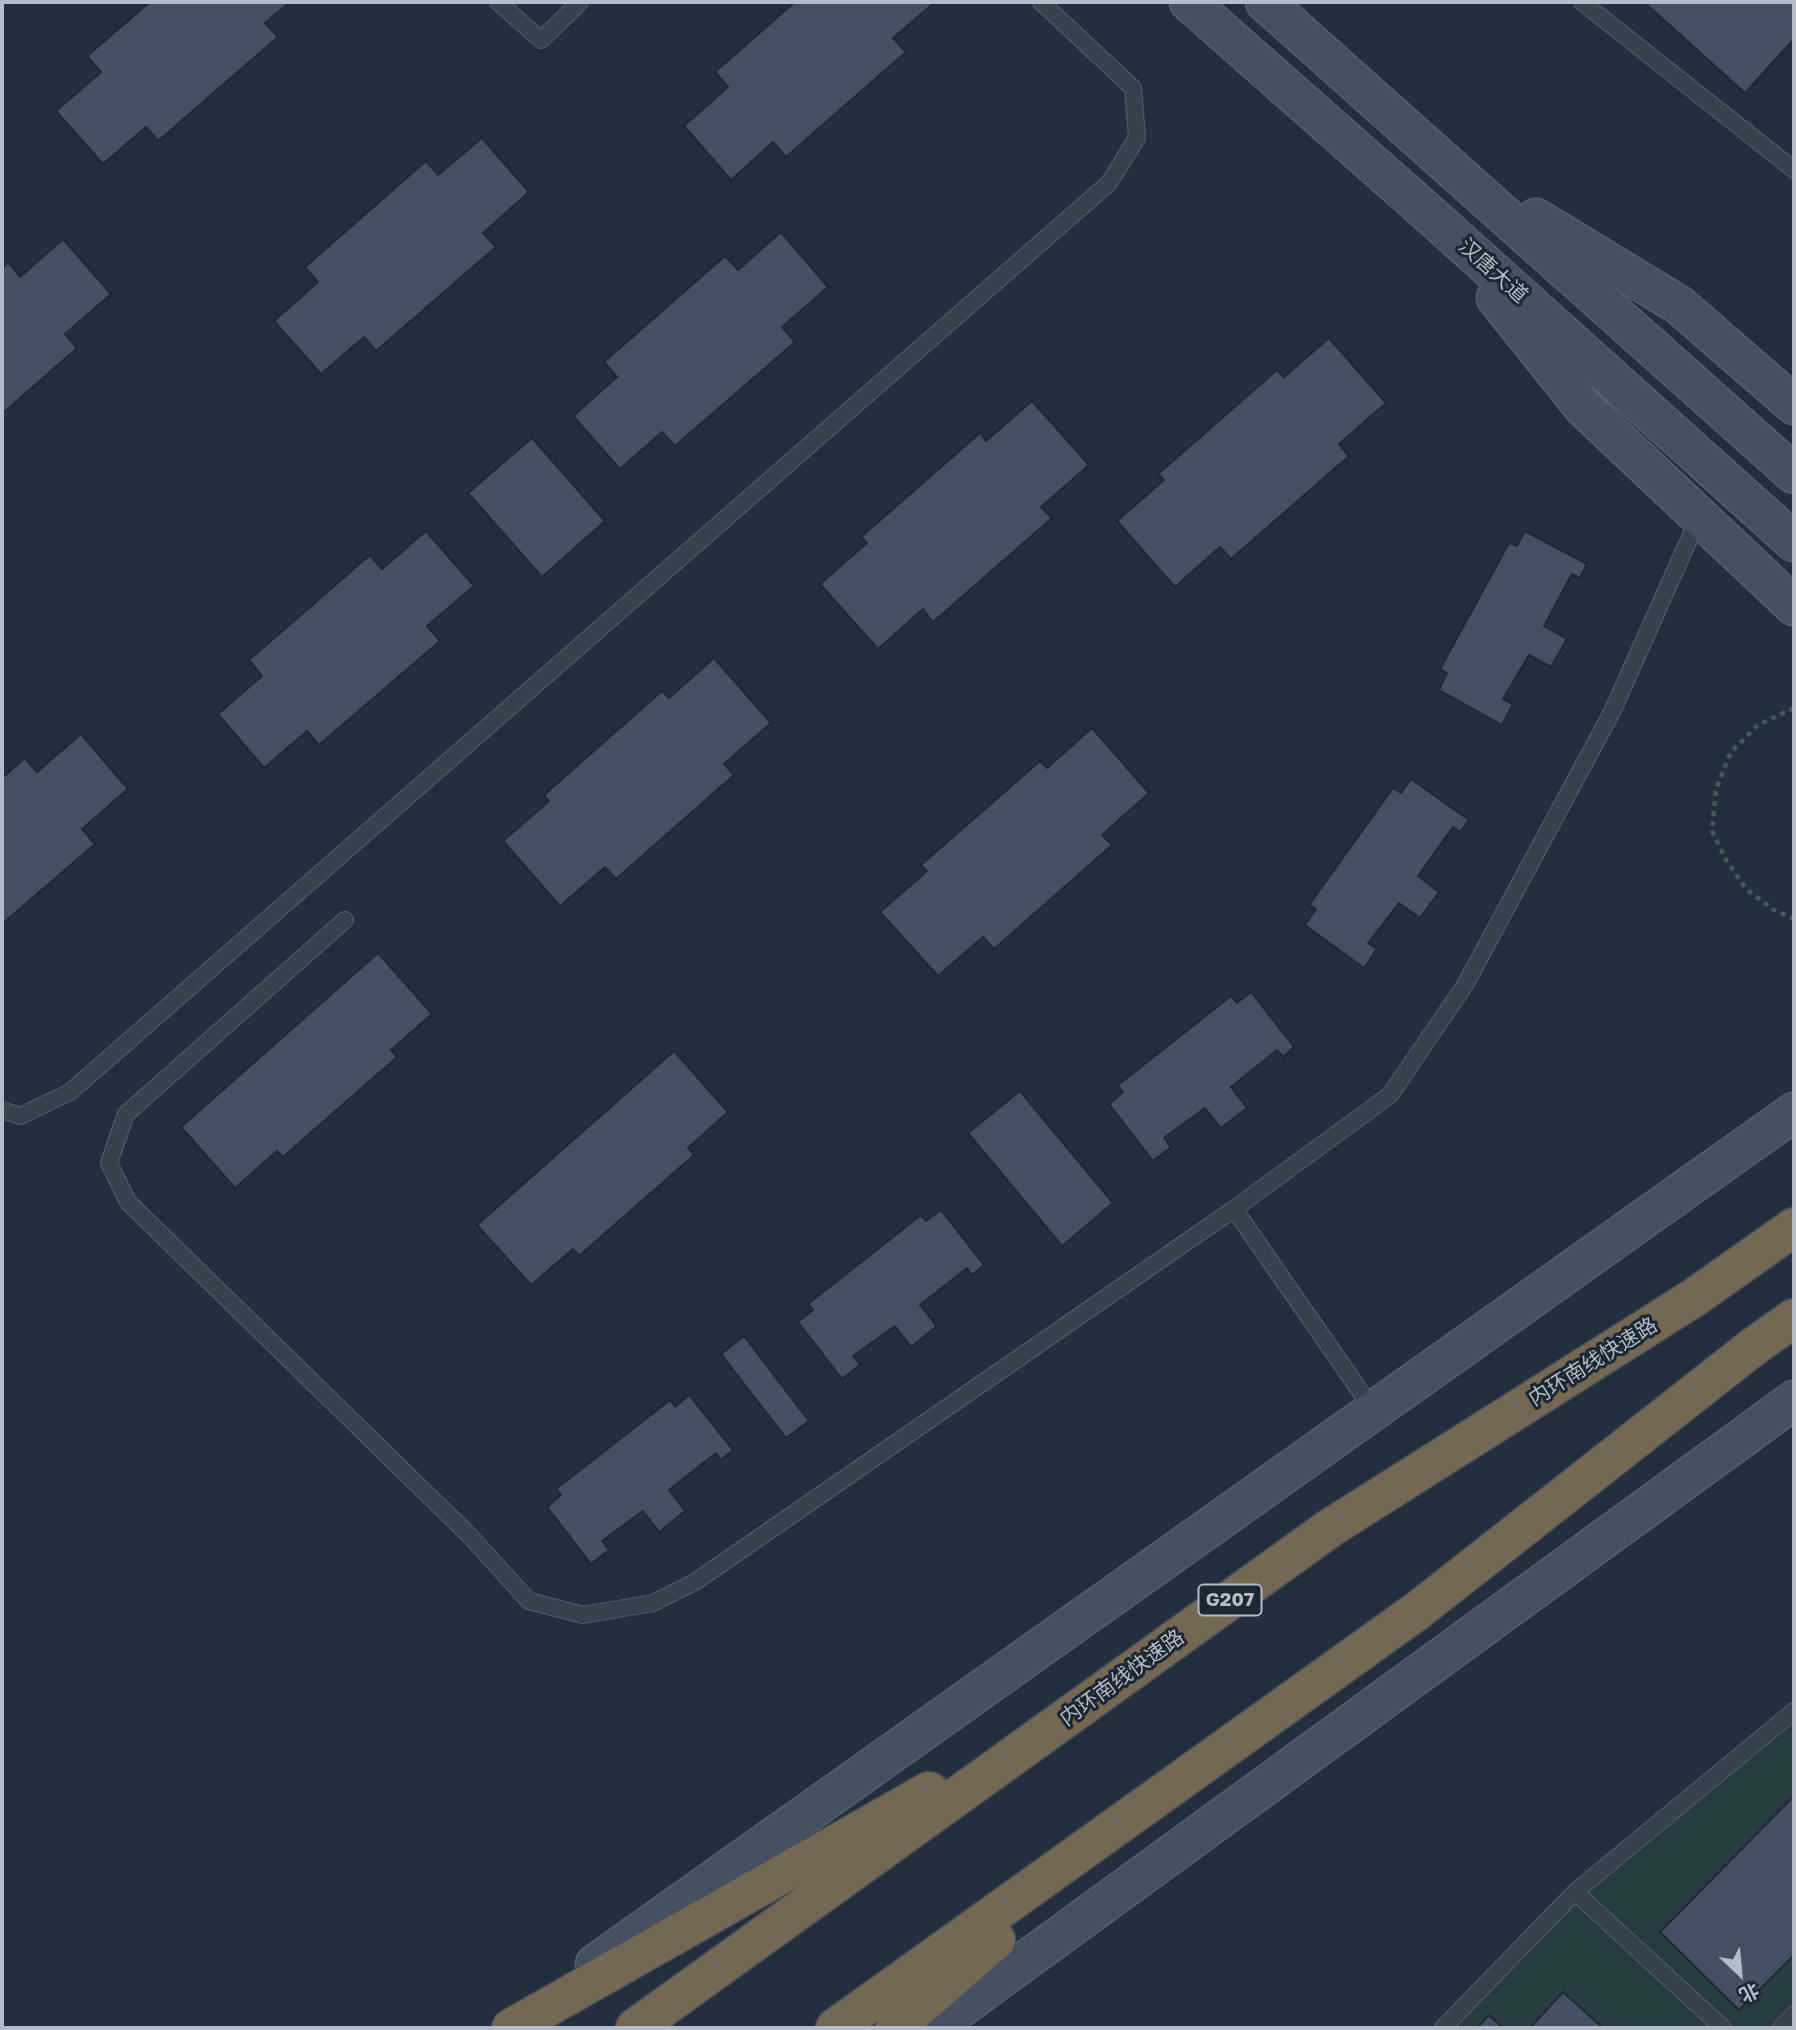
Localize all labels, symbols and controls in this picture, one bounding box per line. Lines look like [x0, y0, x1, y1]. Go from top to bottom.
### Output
street label: 汉唐大道 [1453, 234, 1533, 308]
street label: 内环南线快速路 [1524, 1312, 1662, 1412]
road number: G207 [1198, 1584, 1262, 1616]
street label: 内环南线快速路 [1055, 1625, 1189, 1731]
north arrow [1705, 1939, 1775, 2009]
text: 北 [1736, 1979, 1763, 2008]

